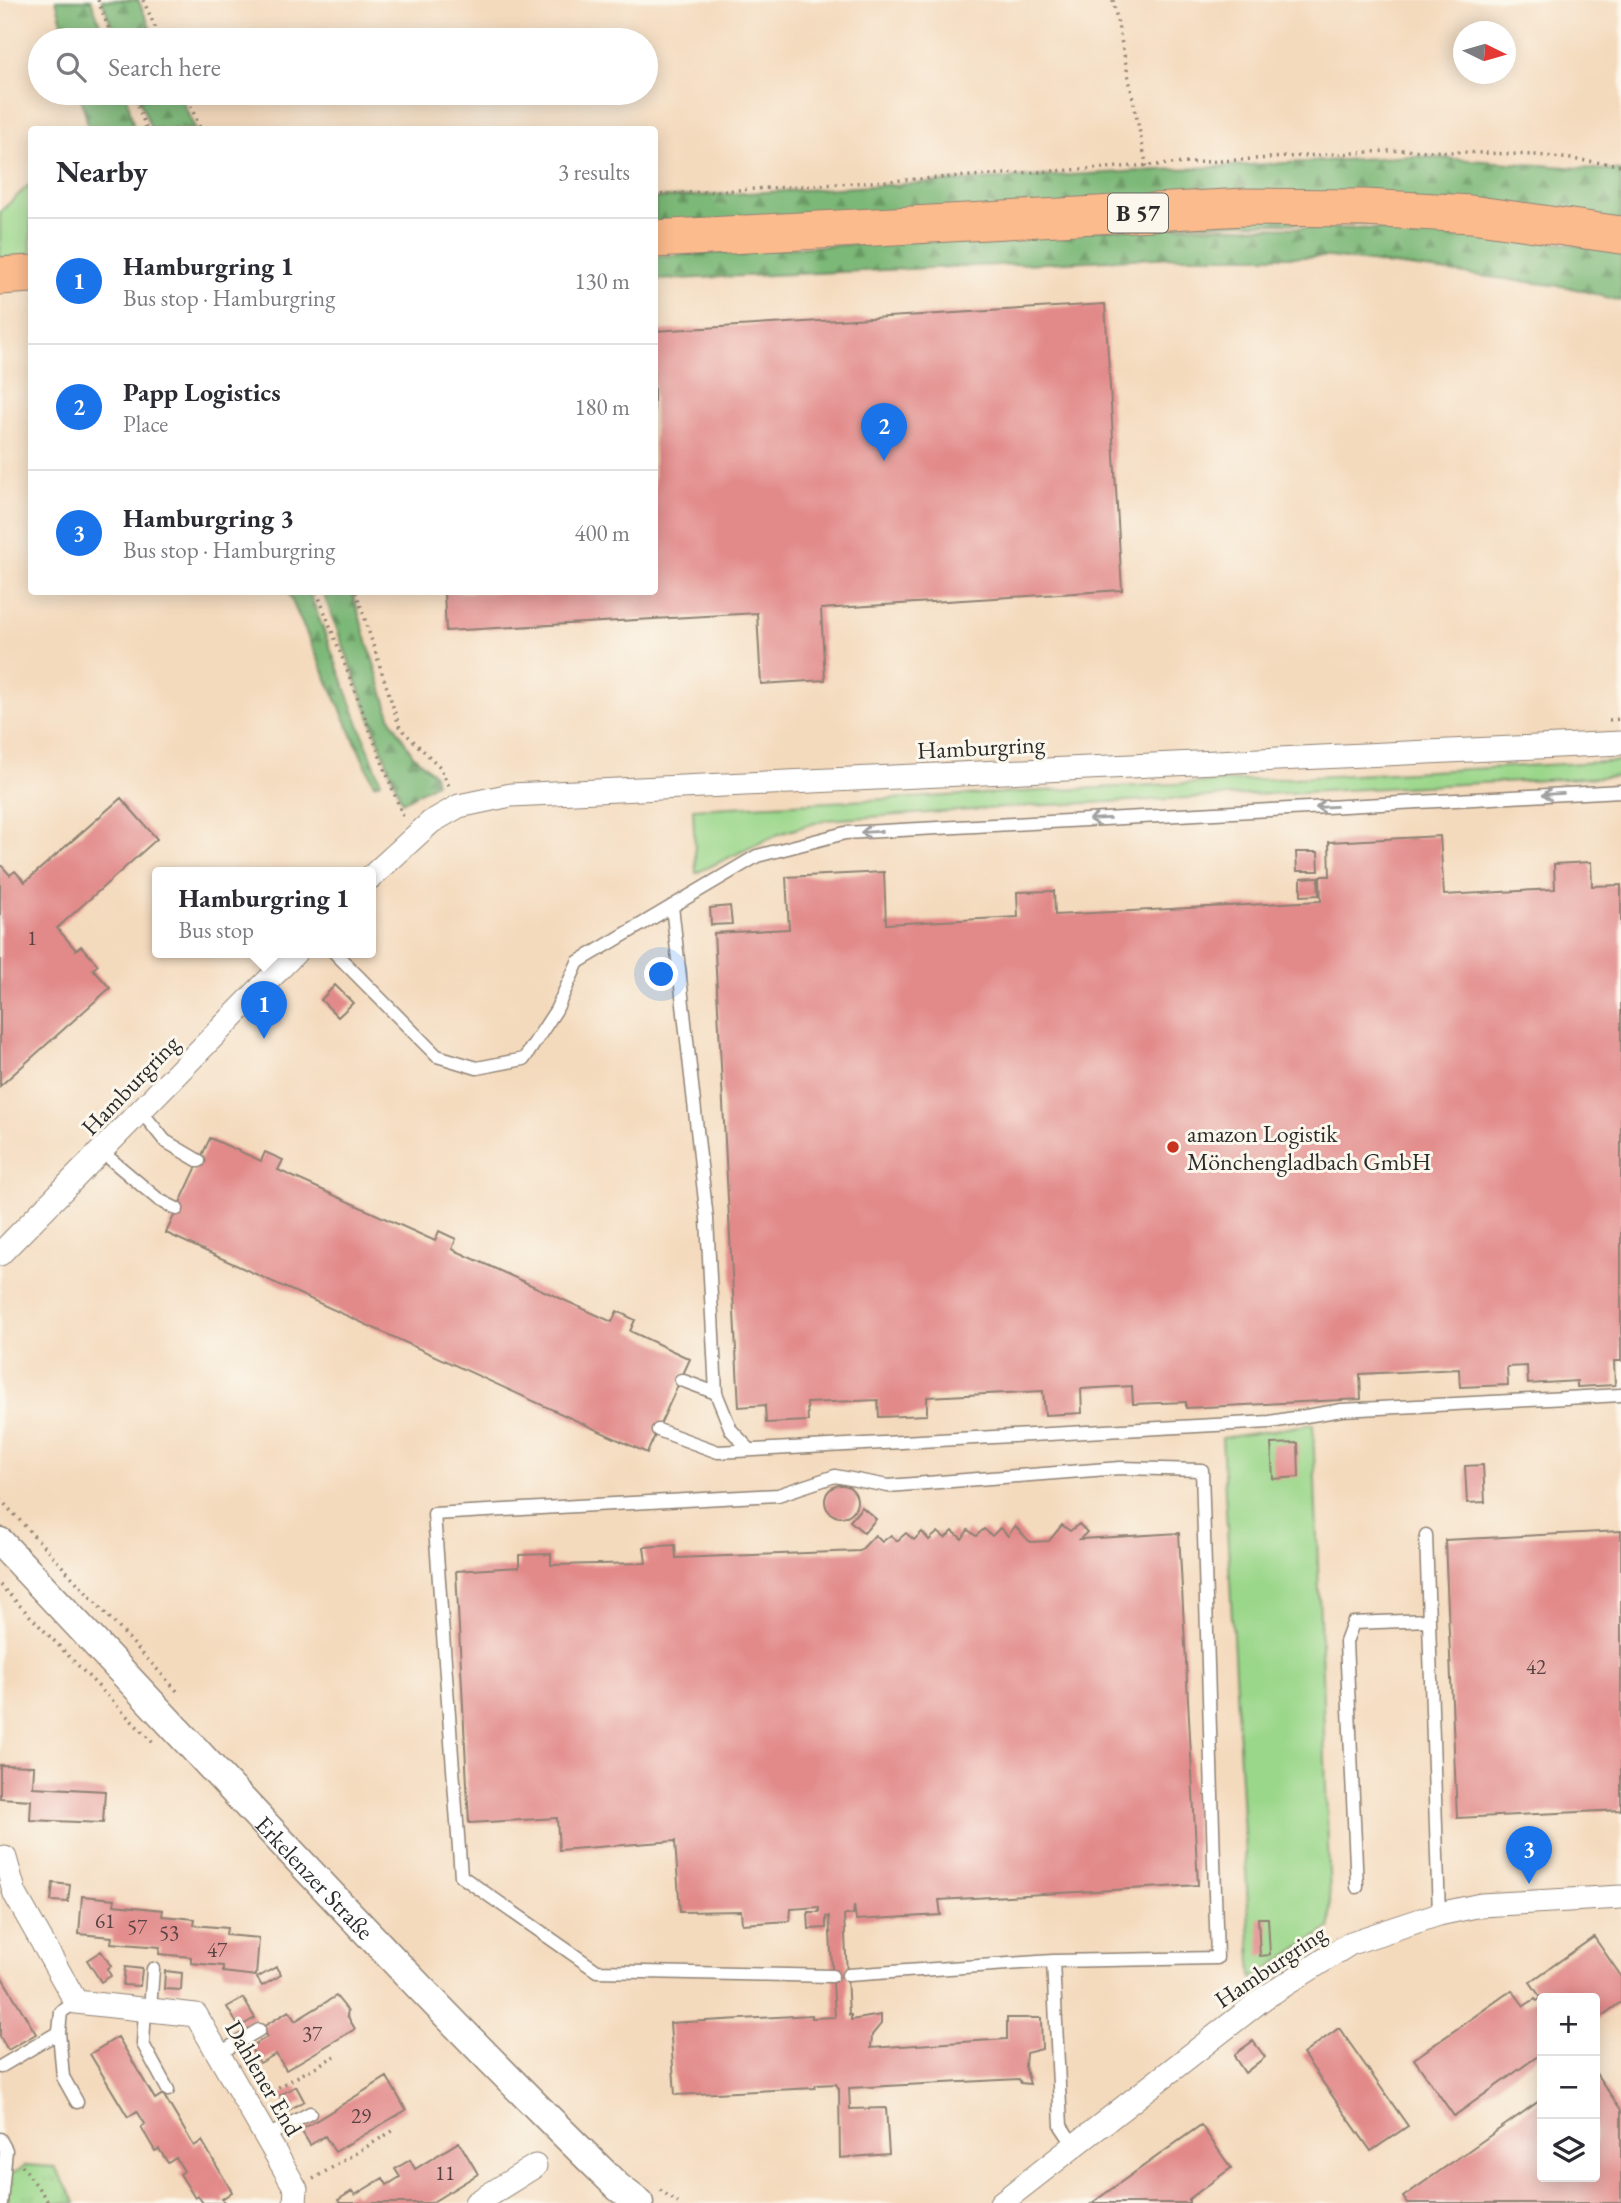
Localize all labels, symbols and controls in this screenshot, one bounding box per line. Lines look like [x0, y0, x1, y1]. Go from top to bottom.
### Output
north arrow [1453, 21, 1516, 84]
search box [28, 28, 658, 105]
icon: search [52, 48, 90, 86]
text: Search here [108, 50, 221, 84]
text: Nearby [56, 152, 148, 191]
text: 3 results [558, 157, 630, 187]
road number: B 57 [1108, 194, 1168, 232]
text: Hamburgring 1 [123, 249, 294, 283]
text: 1 [73, 266, 85, 296]
text: 130 m [574, 266, 630, 296]
text: Bus stop · Hamburgring [123, 283, 335, 313]
text: Papp Logistics [123, 375, 281, 409]
text: 2 [73, 392, 85, 422]
text: 180 m [574, 392, 630, 422]
pin: 2 [861, 403, 907, 461]
text: Place [123, 409, 168, 439]
text: Hamburgring 3 [123, 501, 294, 535]
text: 3 [73, 518, 85, 548]
text: 400 m [574, 518, 630, 548]
text: Bus stop · Hamburgring [123, 535, 335, 565]
street label: Hamburgring [916, 728, 1046, 766]
one-way arrow [1542, 788, 1565, 801]
one-way arrow [1314, 800, 1337, 813]
one-way arrow [1087, 813, 1110, 826]
one-way arrow [860, 825, 883, 838]
popup [152, 867, 376, 958]
text: Hamburgring 1 [178, 881, 350, 915]
text: Bus stop [178, 915, 254, 945]
house number: 1 [27, 924, 37, 951]
your location [644, 957, 678, 991]
pin: 1 [241, 981, 287, 1039]
street label: Hamburgring [74, 1028, 186, 1142]
place label: amazon Logistik Mönchengladbach GmbH [1187, 1118, 1431, 1177]
marker: amazon Logistik Mönchengladbach GmbH [1165, 1139, 1181, 1155]
house number: 42 [1526, 1653, 1546, 1680]
street label: Erkelenzer Straße [249, 1809, 381, 1946]
pin: 3 [1506, 1826, 1552, 1884]
house number: 61 [95, 1907, 115, 1934]
house number: 57 [127, 1913, 148, 1940]
street label: Hamburgring [1208, 1917, 1332, 2015]
house number: 53 [159, 1919, 179, 1946]
house number: 47 [207, 1936, 228, 1963]
map controls [1537, 1993, 1600, 2182]
button: + [1537, 1993, 1600, 2056]
street label: Dahlener End [218, 2015, 310, 2142]
house number: 37 [302, 2020, 323, 2047]
button: − [1537, 2056, 1600, 2119]
house number: 29 [351, 2102, 371, 2129]
button: layers [1537, 2119, 1600, 2182]
house number: 11 [435, 2159, 455, 2186]

